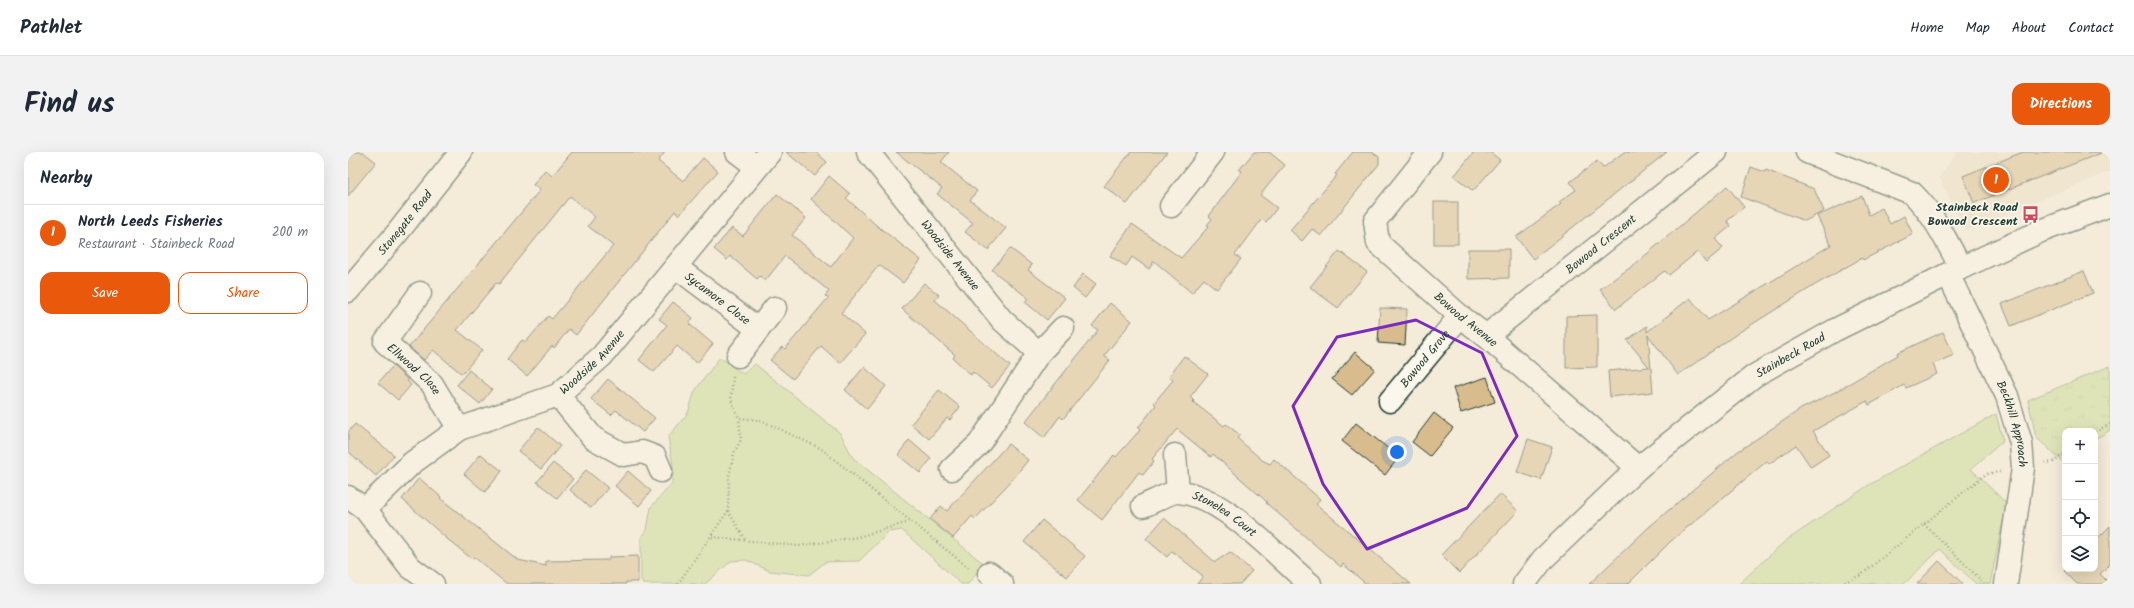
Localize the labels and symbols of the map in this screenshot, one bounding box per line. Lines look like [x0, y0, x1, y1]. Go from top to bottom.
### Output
pin: 1 [1983, 165, 2009, 195]
street label: Stonegate Road [373, 185, 438, 259]
place label: Stainbeck Road Bowood Crescent [1927, 198, 2019, 231]
bus stop icon: Stainbeck Road Bowood Crescent [2021, 204, 2041, 224]
street label: Bowood Crescent [1561, 210, 1641, 279]
street label: Woodside Avenue [916, 216, 985, 295]
street label: Sycamore Close [681, 267, 755, 330]
street label: Bowood Avenue [1430, 287, 1503, 352]
street label: Woodside Avenue [555, 325, 630, 399]
street label: Bowood Grove [1395, 325, 1455, 392]
street label: Stainbeck Road [1752, 327, 1830, 383]
street label: Ellwood Close [383, 338, 446, 399]
street label: Beckhill Approach [1991, 377, 2032, 468]
your location [1387, 442, 1407, 462]
street label: Stonelea Court [1190, 486, 1261, 542]

